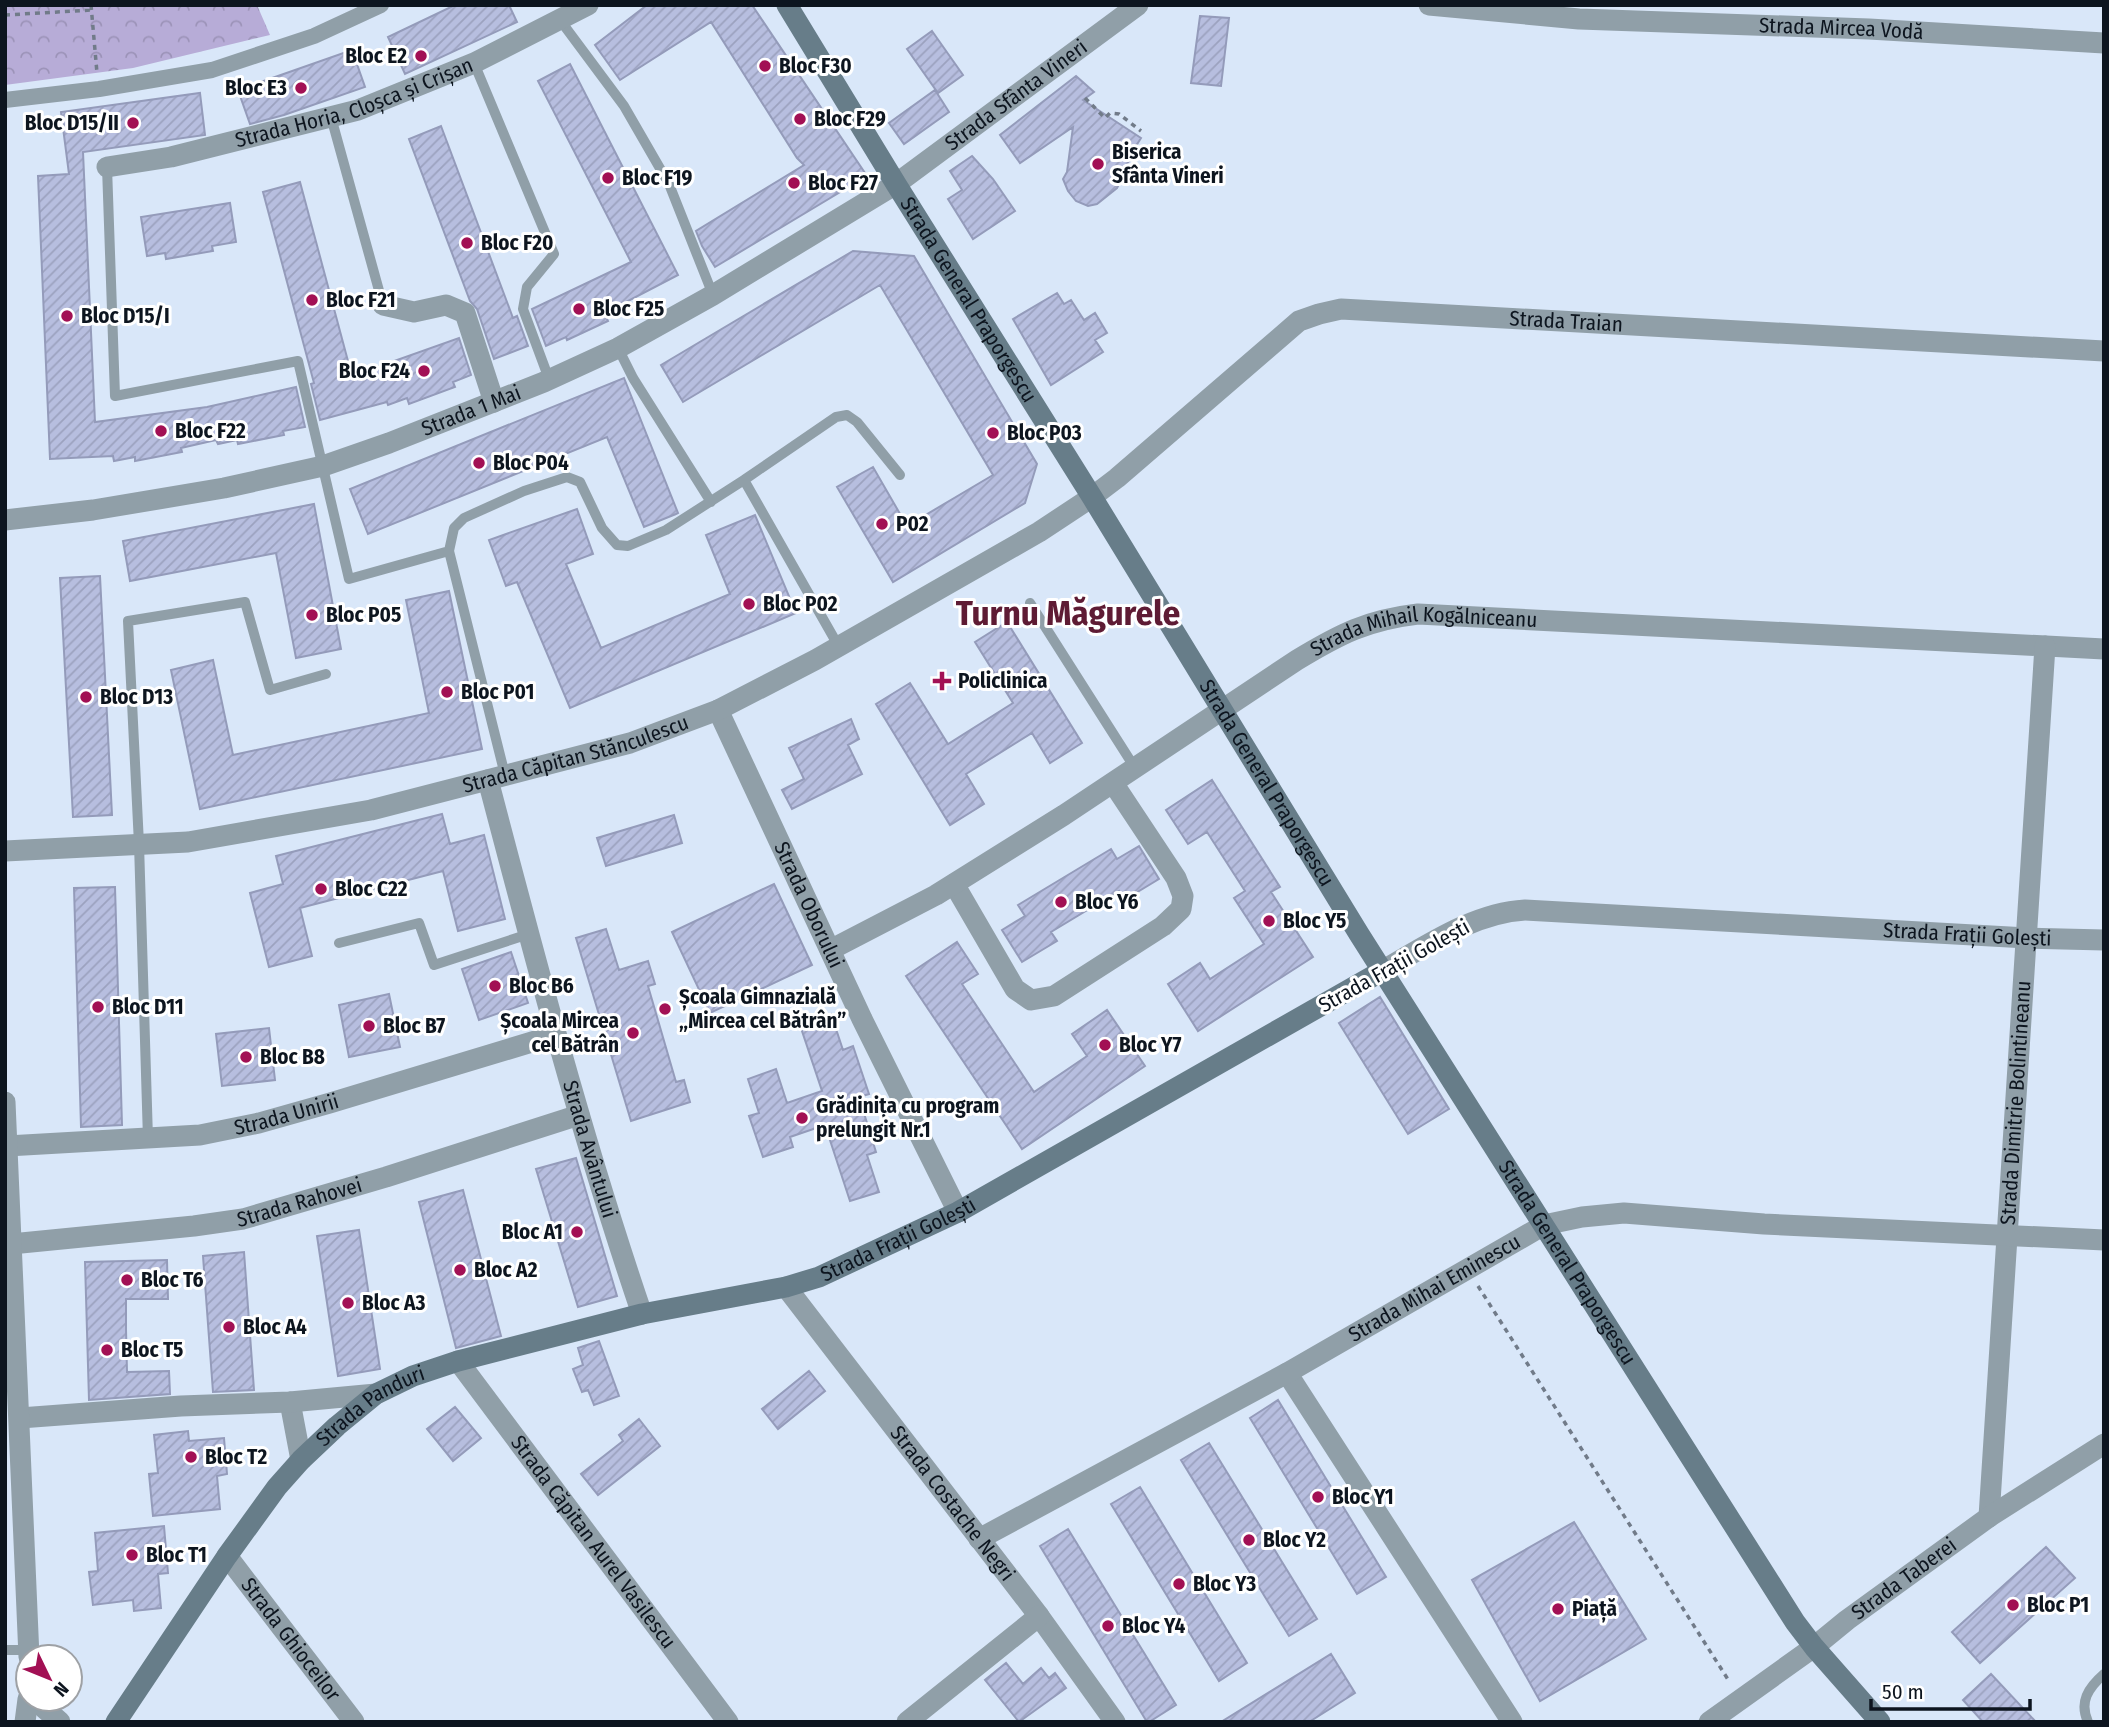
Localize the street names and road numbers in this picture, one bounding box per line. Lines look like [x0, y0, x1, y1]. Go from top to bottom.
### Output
street label: Strada Mircea Vodă [1759, 12, 1924, 45]
street label: Strada Sfânta Vineri [940, 34, 1092, 156]
street label: Strada Horia, Cloșca și Crișan [232, 52, 477, 153]
street label: Strada General Praporgescu [894, 192, 1042, 407]
street label: Strada Traian [1509, 305, 1624, 337]
street label: Strada 1 Mai [418, 379, 525, 442]
street label: Strada Mihail Kogălniceanu [1306, 601, 1538, 662]
street label: Strada General Praporgescu [1194, 675, 1340, 891]
street label: Strada Căpitan Stănculescu [460, 709, 692, 799]
street label: Strada Oborului [768, 838, 849, 972]
street label: Strada Frații Golești [1314, 914, 1474, 1018]
street label: Strada Frații Golești [1882, 917, 2052, 952]
street label: Strada Dimitrie Bolintineanu [1995, 980, 2036, 1226]
street label: Strada Avântului [557, 1078, 623, 1221]
street label: Strada Unirii [232, 1088, 342, 1141]
street label: Strada General Praporgescu [1493, 1155, 1642, 1370]
street label: Strada Rahovei [235, 1172, 365, 1233]
street label: Strada Frații Golești [816, 1192, 980, 1287]
street label: Strada Mihai Eminescu [1344, 1228, 1525, 1348]
street label: Strada Panduri [311, 1360, 428, 1452]
street label: Strada Costache Negri [884, 1421, 1020, 1586]
street label: Strada Căpitan Aurel Vasilescu [505, 1430, 682, 1654]
street label: Strada Taberei [1846, 1532, 1962, 1626]
street label: Strada Ghioceilor [235, 1573, 347, 1707]

